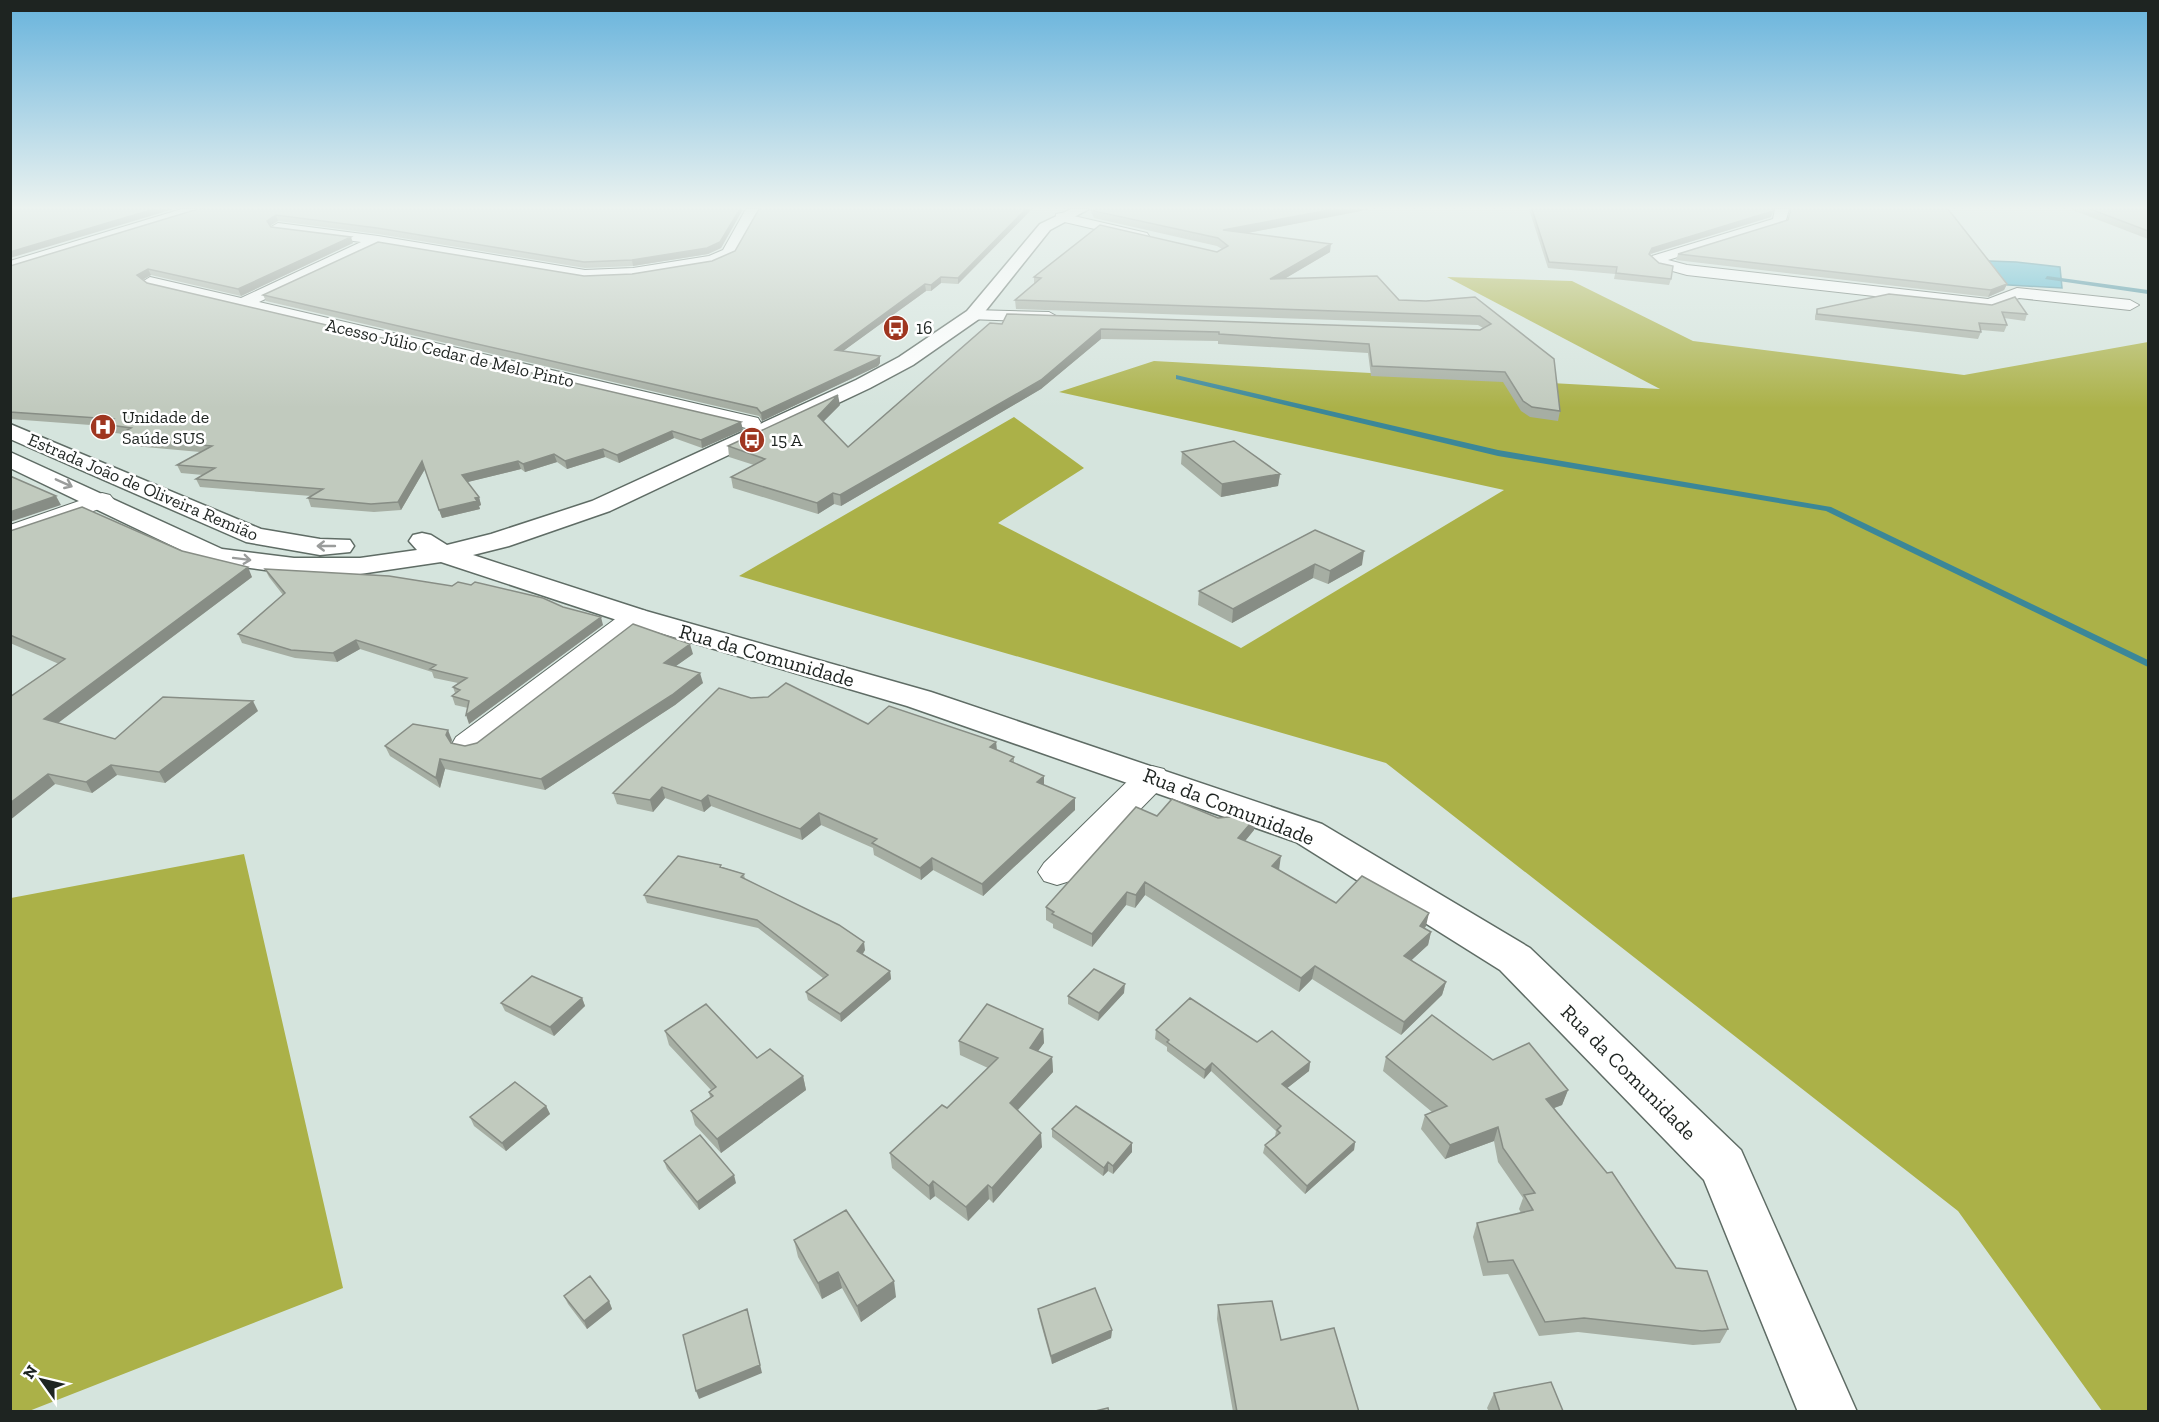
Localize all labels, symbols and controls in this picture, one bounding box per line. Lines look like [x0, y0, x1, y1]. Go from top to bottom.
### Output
bus stop icon: 16 [881, 313, 911, 343]
street label: Acesso Júlio Cedar de Melo Pinto [324, 314, 576, 392]
place label: 16 [916, 317, 933, 339]
place label: Unidade de Saúde SUS [122, 406, 209, 449]
hospital icon: Unidade de Saúde SUS [88, 412, 118, 442]
bus stop icon: 15 A [737, 425, 767, 455]
street label: Estrada João de Oliveira Remião [24, 428, 262, 546]
place label: 15 A [771, 429, 803, 451]
one-way arrow [55, 479, 73, 490]
one-way arrow [317, 540, 337, 552]
one-way arrow [232, 554, 252, 565]
street label: Rua da Comunidade [676, 618, 858, 692]
street label: Rua da Comunidade [1140, 762, 1318, 850]
street label: Rua da Comunidade [1556, 999, 1702, 1145]
north arrow [12, 1350, 72, 1410]
text: N [19, 1362, 41, 1382]

